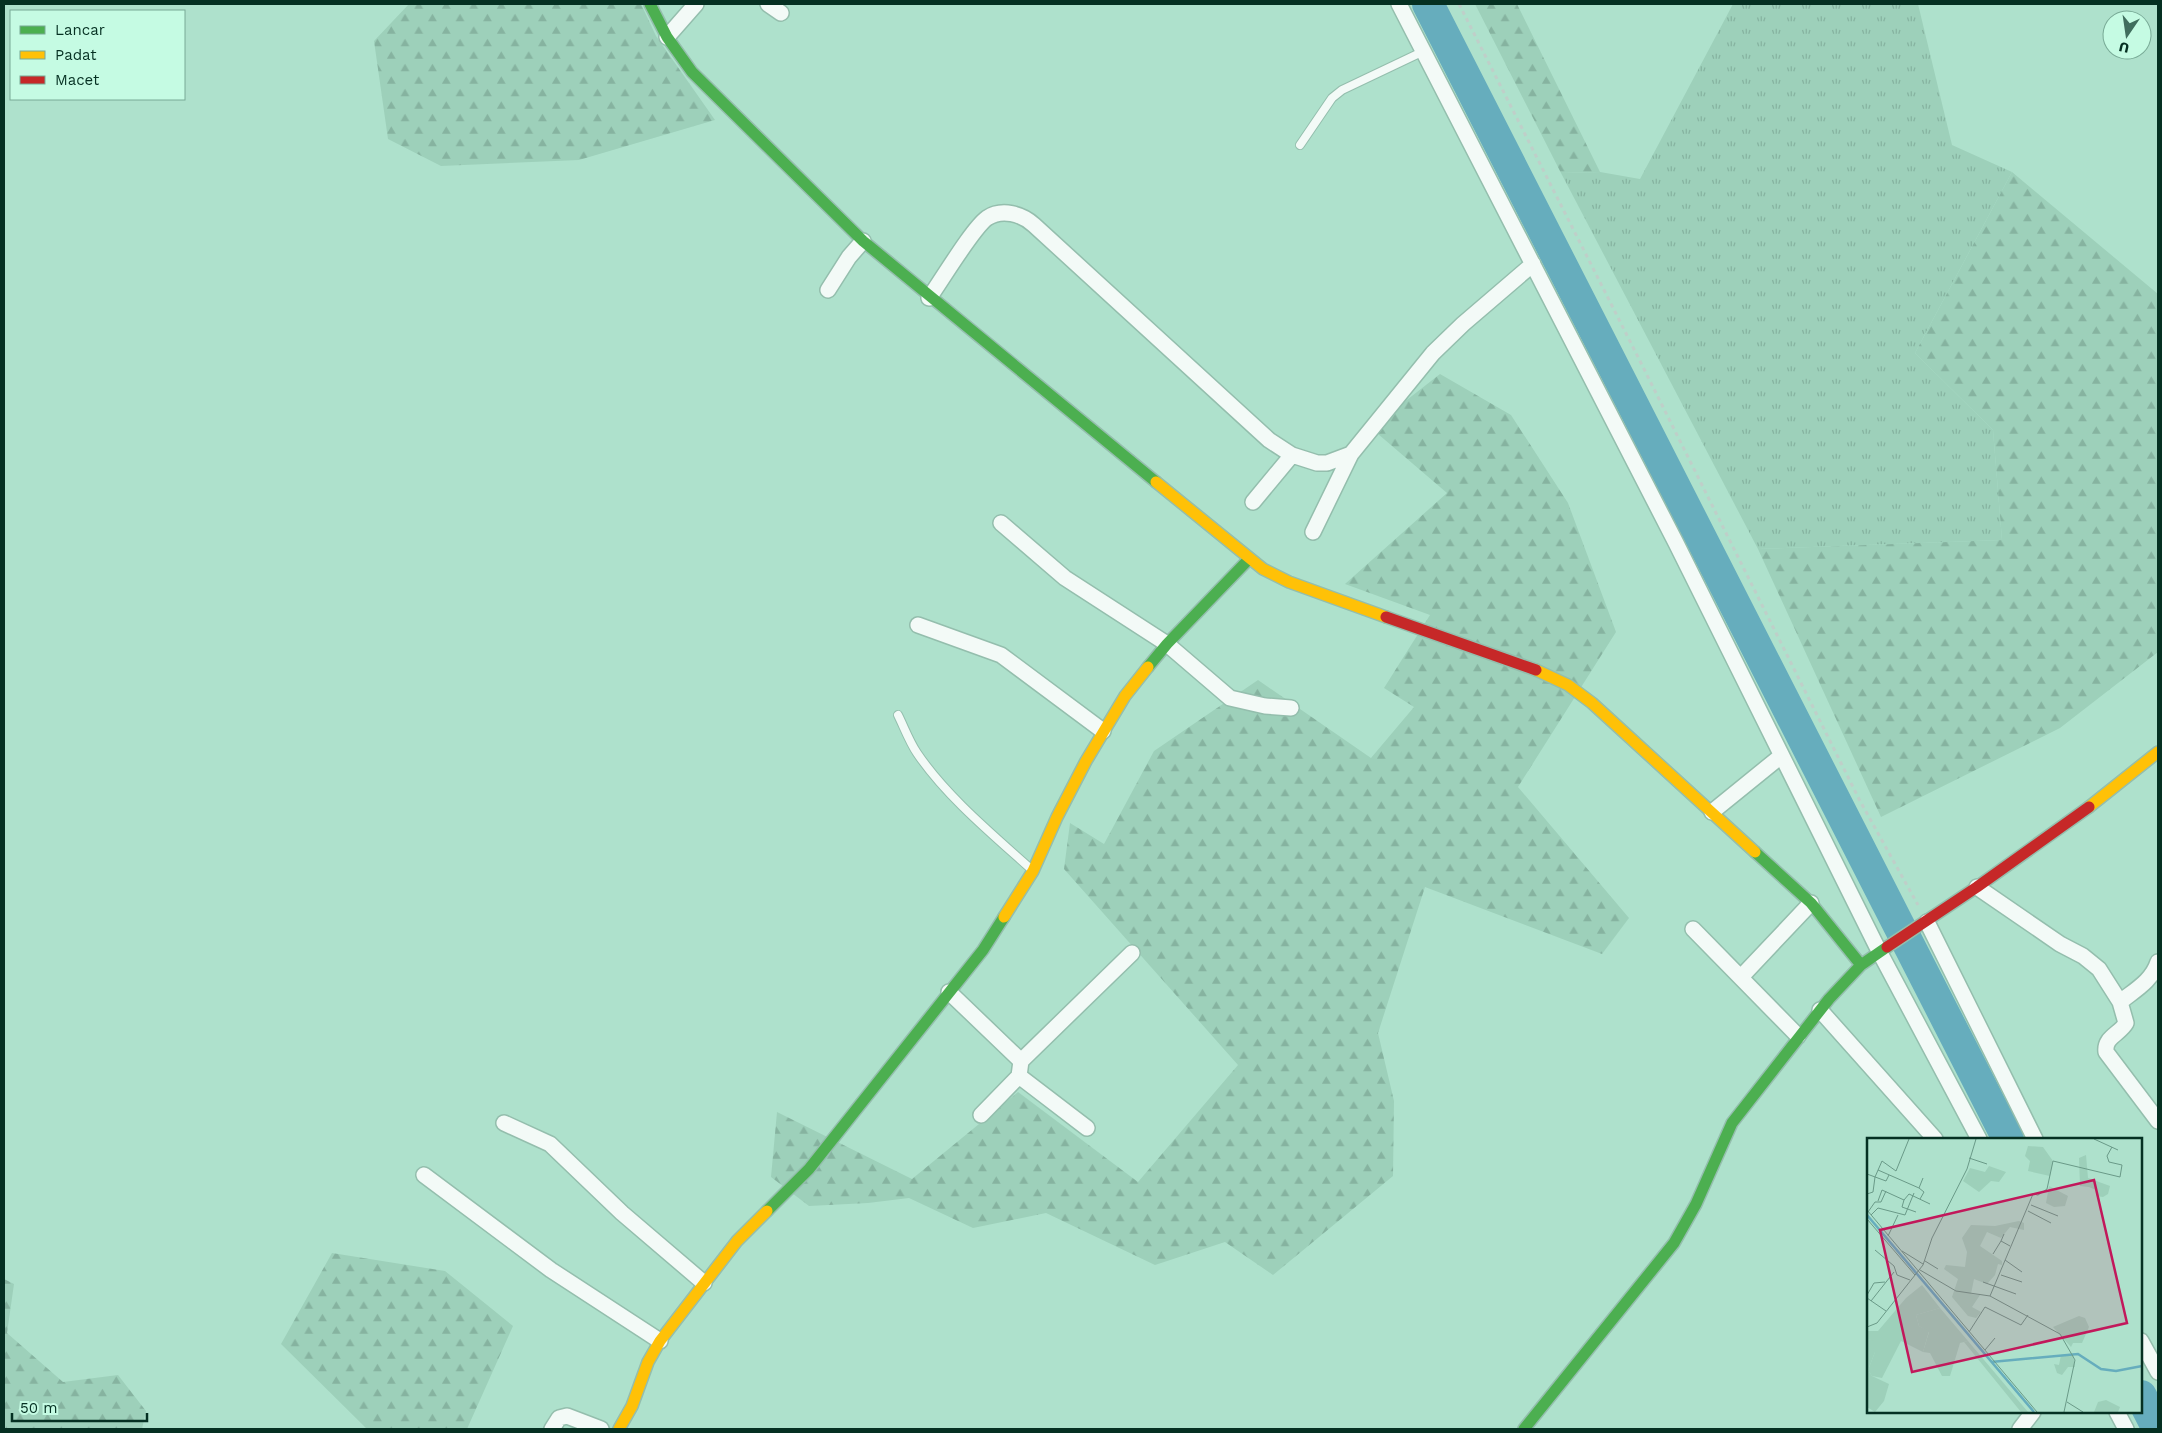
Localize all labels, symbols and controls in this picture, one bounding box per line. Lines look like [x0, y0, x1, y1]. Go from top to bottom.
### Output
legend [10, 10, 185, 100]
north arrow [2102, 10, 2152, 60]
text: Lancar [55, 21, 105, 39]
text: U [2117, 39, 2131, 57]
text: Padat [55, 46, 97, 64]
text: Macet [55, 71, 100, 89]
inset map [1867, 1138, 2142, 1413]
scale bar [12, 1390, 148, 1422]
text: 50 m [20, 1399, 57, 1417]

